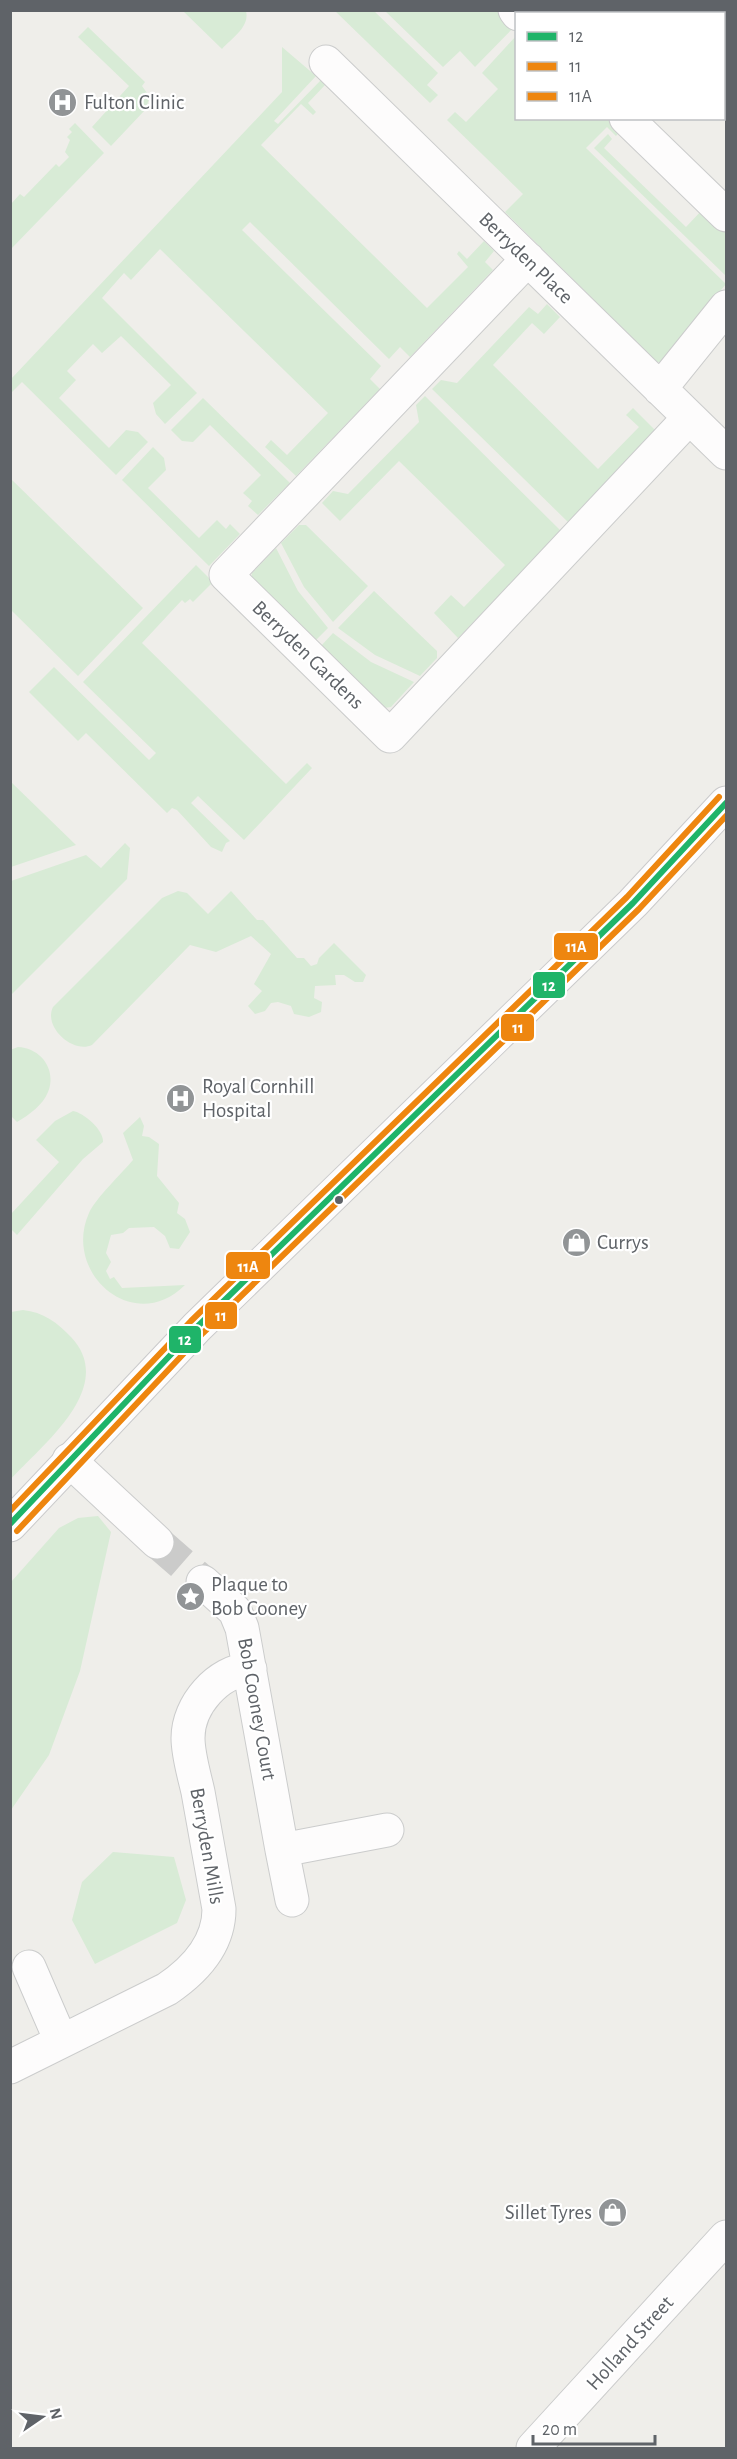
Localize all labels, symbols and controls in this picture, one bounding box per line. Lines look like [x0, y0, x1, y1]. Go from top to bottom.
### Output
legend [515, 12, 725, 120]
text: 12 [569, 28, 583, 46]
text: 11 [569, 58, 581, 76]
hospital icon: Fulton Clinic [47, 86, 79, 118]
text: 11A [569, 88, 592, 106]
place label: Fulton Clinic [84, 92, 184, 113]
street label: Berryden Place [475, 208, 577, 308]
street label: Berryden Gardens [248, 597, 368, 713]
line badge: 11A [553, 932, 599, 961]
text: 11A [565, 939, 587, 955]
line badge: 12 [532, 971, 566, 999]
text: 12 [542, 978, 556, 994]
line badge: 11 [500, 1013, 535, 1042]
text: 11 [512, 1020, 524, 1036]
place label: Royal Cornhill Hospital [202, 1076, 315, 1121]
hospital icon: Royal Cornhill Hospital [165, 1082, 197, 1114]
unlabelled marker [333, 1194, 345, 1206]
shop icon: Currys [560, 1226, 592, 1258]
place label: Currys [597, 1232, 649, 1253]
line badge: 11A [225, 1251, 271, 1280]
text: 11A [237, 1259, 259, 1275]
line badge: 11 [204, 1301, 238, 1330]
text: 11 [215, 1308, 227, 1324]
line badge: 12 [168, 1325, 202, 1354]
text: 12 [178, 1332, 192, 1348]
place label: Plaque to Bob Cooney [211, 1574, 307, 1619]
place icon: Plaque to Bob Cooney [174, 1580, 206, 1612]
street label: Bob Cooney Court [234, 1636, 280, 1782]
street label: Berryden Mills [186, 1786, 228, 1906]
shop icon: Sillet Tyres [597, 2196, 629, 2228]
place label: Sillet Tyres [505, 2202, 592, 2223]
street label: Holland Street [582, 2292, 678, 2394]
north arrow [12, 2387, 72, 2447]
text: N [46, 2406, 65, 2421]
scale bar [533, 2408, 654, 2446]
text: 20 m [542, 2421, 577, 2439]

